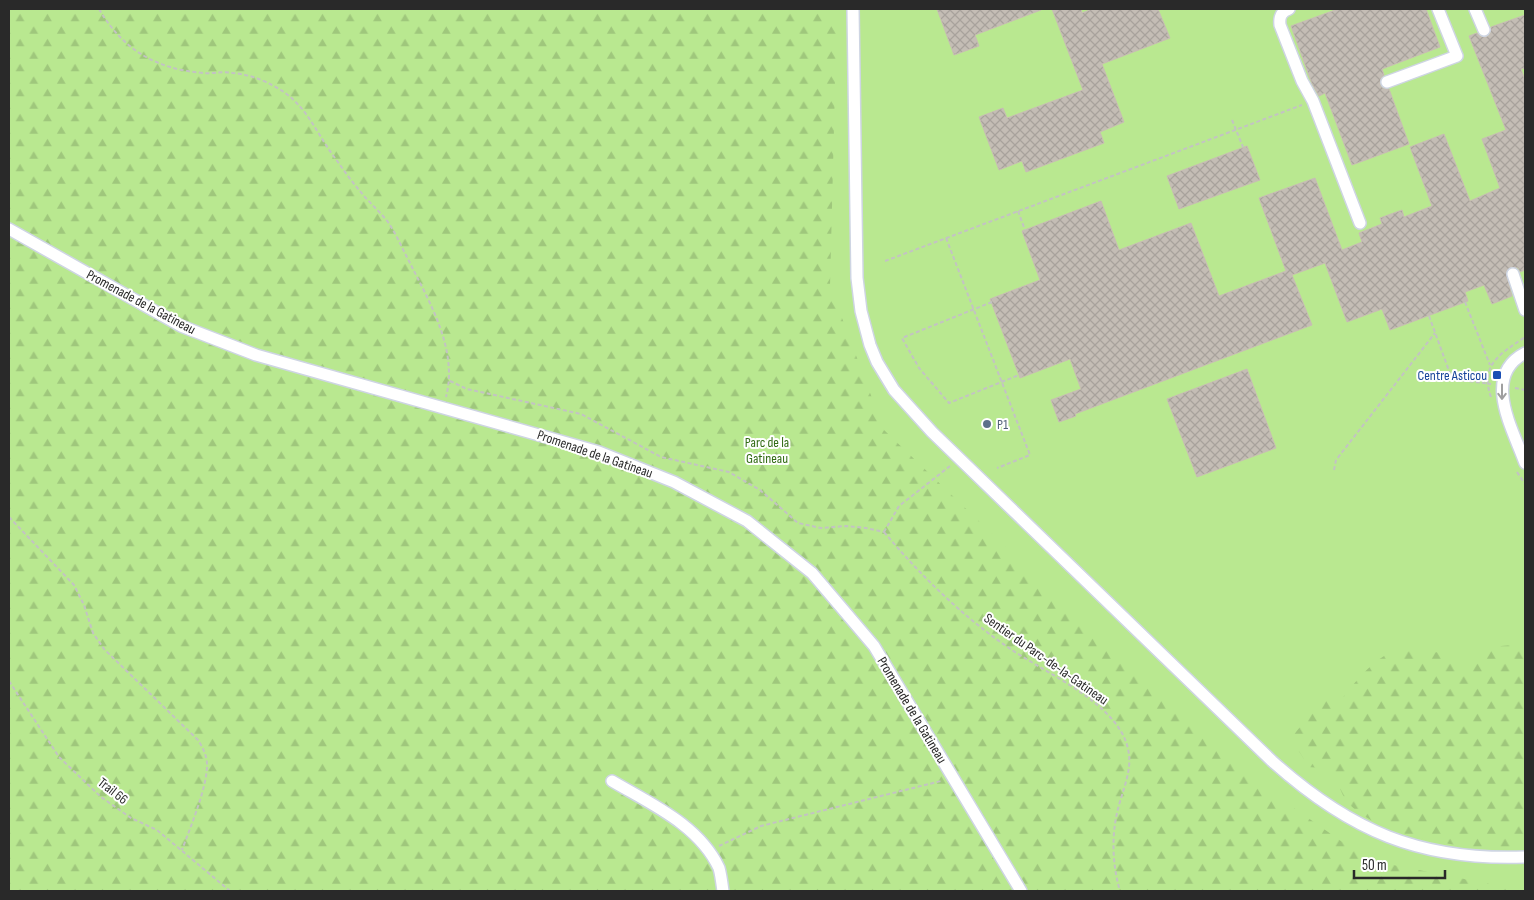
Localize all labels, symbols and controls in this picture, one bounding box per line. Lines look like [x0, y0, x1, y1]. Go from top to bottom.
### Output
street label: Promenade de la Gatineau [84, 266, 199, 338]
place label: Centre Asticou [1418, 367, 1487, 384]
marker: Centre Asticou [1491, 369, 1503, 381]
one-way arrow [1497, 383, 1507, 399]
place label: P1 [997, 416, 1008, 433]
marker: P1 [981, 418, 993, 430]
street label: Promenade de la Gatineau [535, 426, 655, 482]
park label: Parc de la Gatineau [745, 434, 789, 467]
street label: Sentier du Parc-de-la-Gatineau [981, 610, 1112, 708]
street label: Promenade de la Gatineau [874, 654, 951, 766]
street label: Trail 66 [95, 774, 131, 808]
scale bar [1354, 848, 1445, 880]
text: 50 m [1362, 856, 1387, 875]

